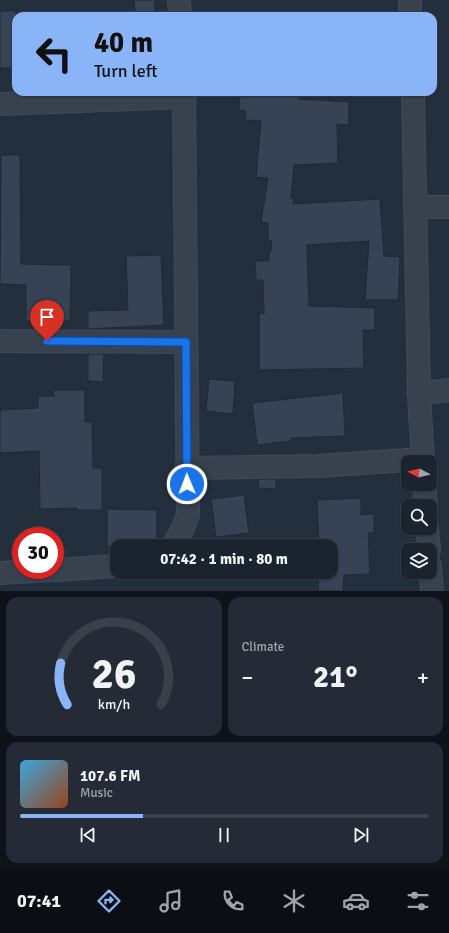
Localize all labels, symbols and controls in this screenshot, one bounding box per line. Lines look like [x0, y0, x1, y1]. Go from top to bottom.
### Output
text: 40 m [94, 26, 153, 60]
icon: left [28, 28, 80, 80]
text: Turn left [94, 60, 157, 82]
pin [30, 300, 64, 341]
icon: arrive [36, 306, 58, 328]
north arrow [401, 455, 437, 491]
map controls [401, 455, 437, 579]
position arrow [166, 463, 208, 505]
button: search [401, 499, 437, 535]
speed limit sign: 30 [12, 527, 64, 579]
button: layers [401, 543, 437, 579]
text: 07:42 · 1 min · 80 m [160, 550, 288, 568]
text: Climate [242, 639, 284, 655]
text: 26 [91, 648, 136, 699]
text: 21° [313, 659, 357, 696]
text: − [242, 664, 253, 691]
text: + [417, 664, 429, 691]
text: km/h [98, 695, 130, 712]
text: 107.6 FM [80, 767, 141, 785]
text: Music [80, 785, 113, 801]
icon: previous [77, 824, 99, 846]
icon: pause [213, 824, 235, 846]
icon: next [350, 824, 372, 846]
icon: directions [95, 887, 123, 915]
icon: music [157, 887, 185, 915]
icon: phone [219, 887, 247, 915]
icon: climate [280, 887, 308, 915]
icon: car [342, 887, 370, 915]
icon: filters [404, 887, 432, 915]
text: 07:41 [17, 890, 61, 912]

